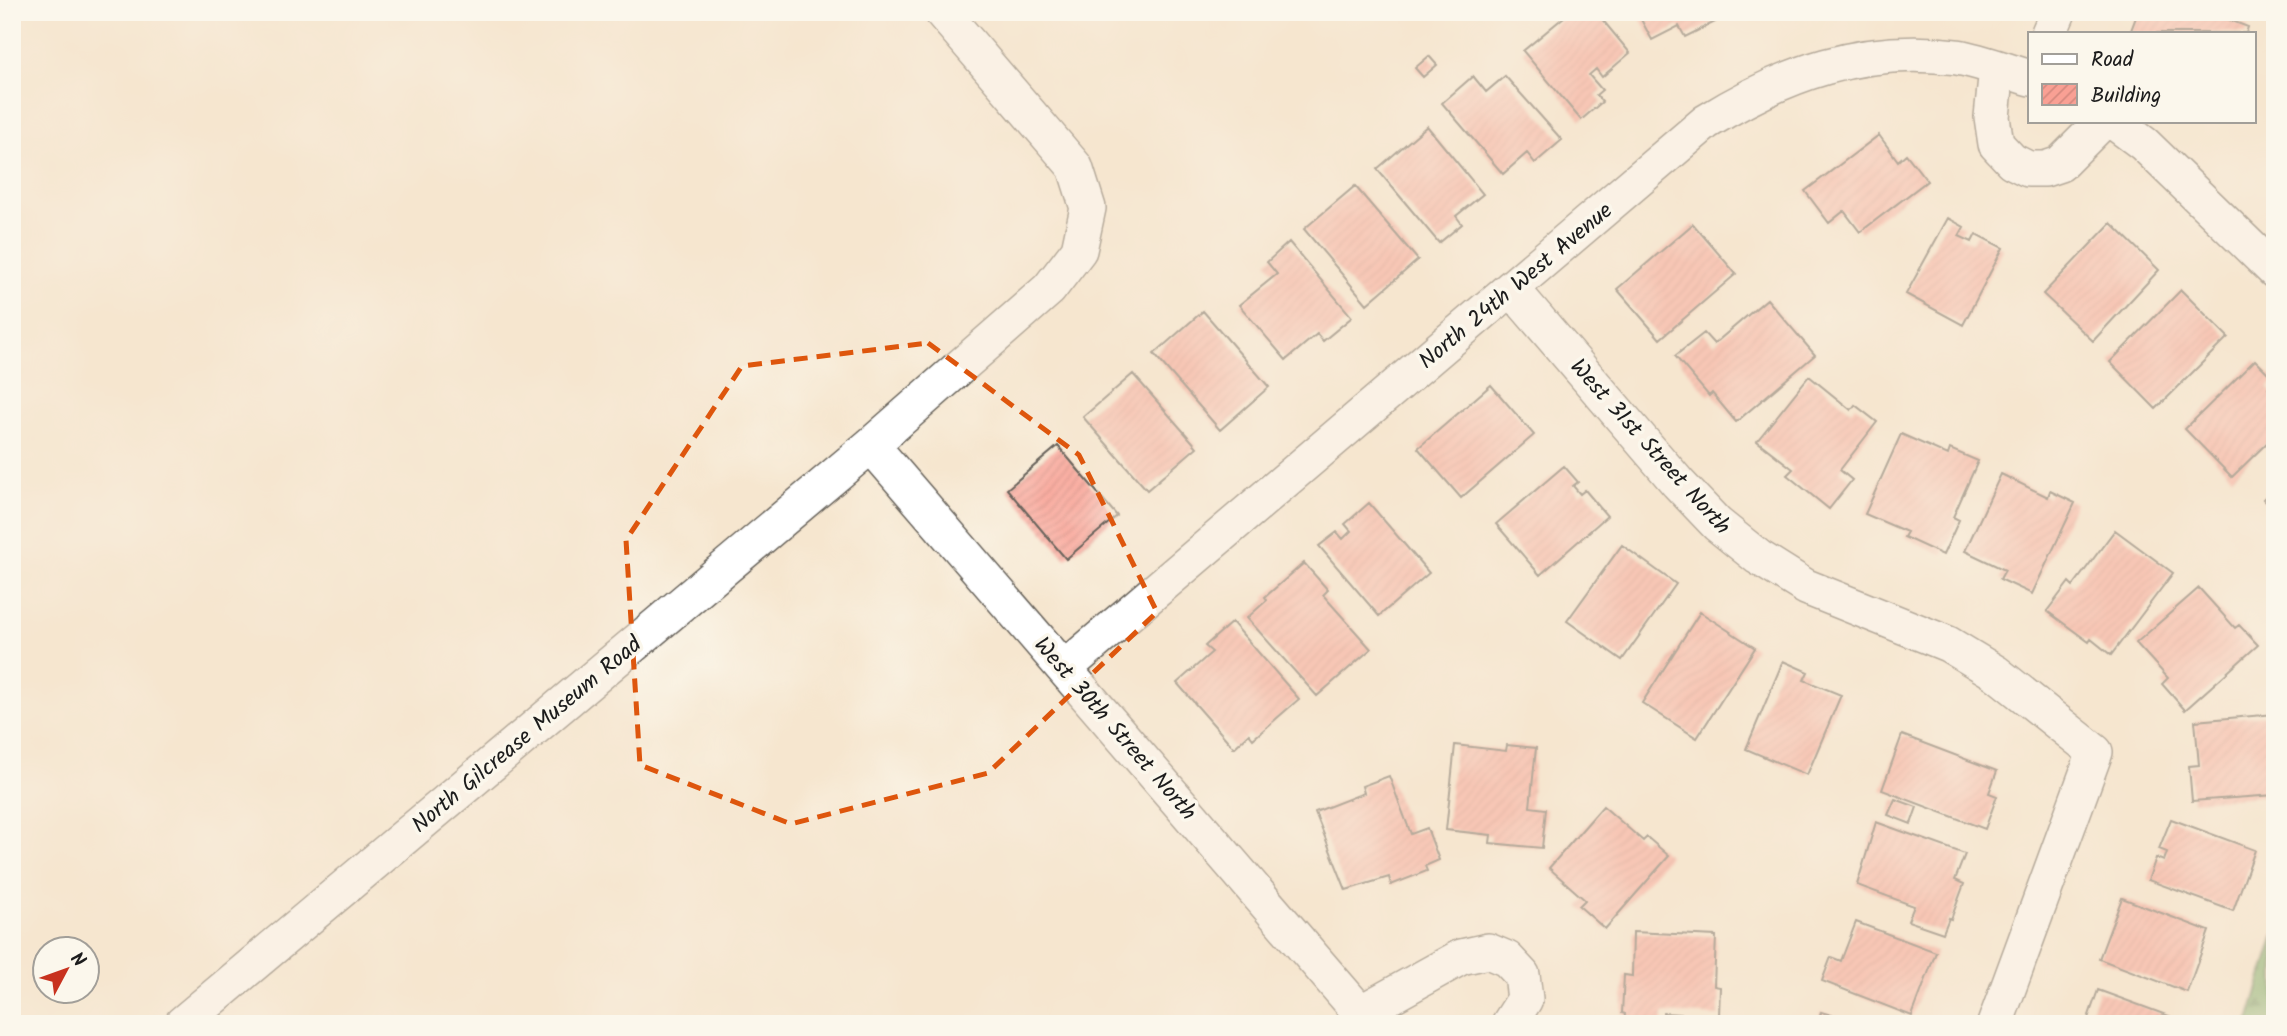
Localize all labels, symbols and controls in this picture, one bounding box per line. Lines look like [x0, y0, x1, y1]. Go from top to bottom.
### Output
legend [2028, 32, 2256, 122]
text: Road [2091, 44, 2134, 77]
text: Building [2091, 80, 2161, 113]
street label: North 24th West Avenue [1411, 194, 1622, 379]
street label: West 31st Street North [1560, 351, 1739, 544]
street label: North Gilcrease Museum Road [404, 628, 651, 843]
street label: West 30th Street North [1024, 629, 1205, 829]
north arrow [32, 934, 102, 1004]
text: N [62, 946, 93, 975]

